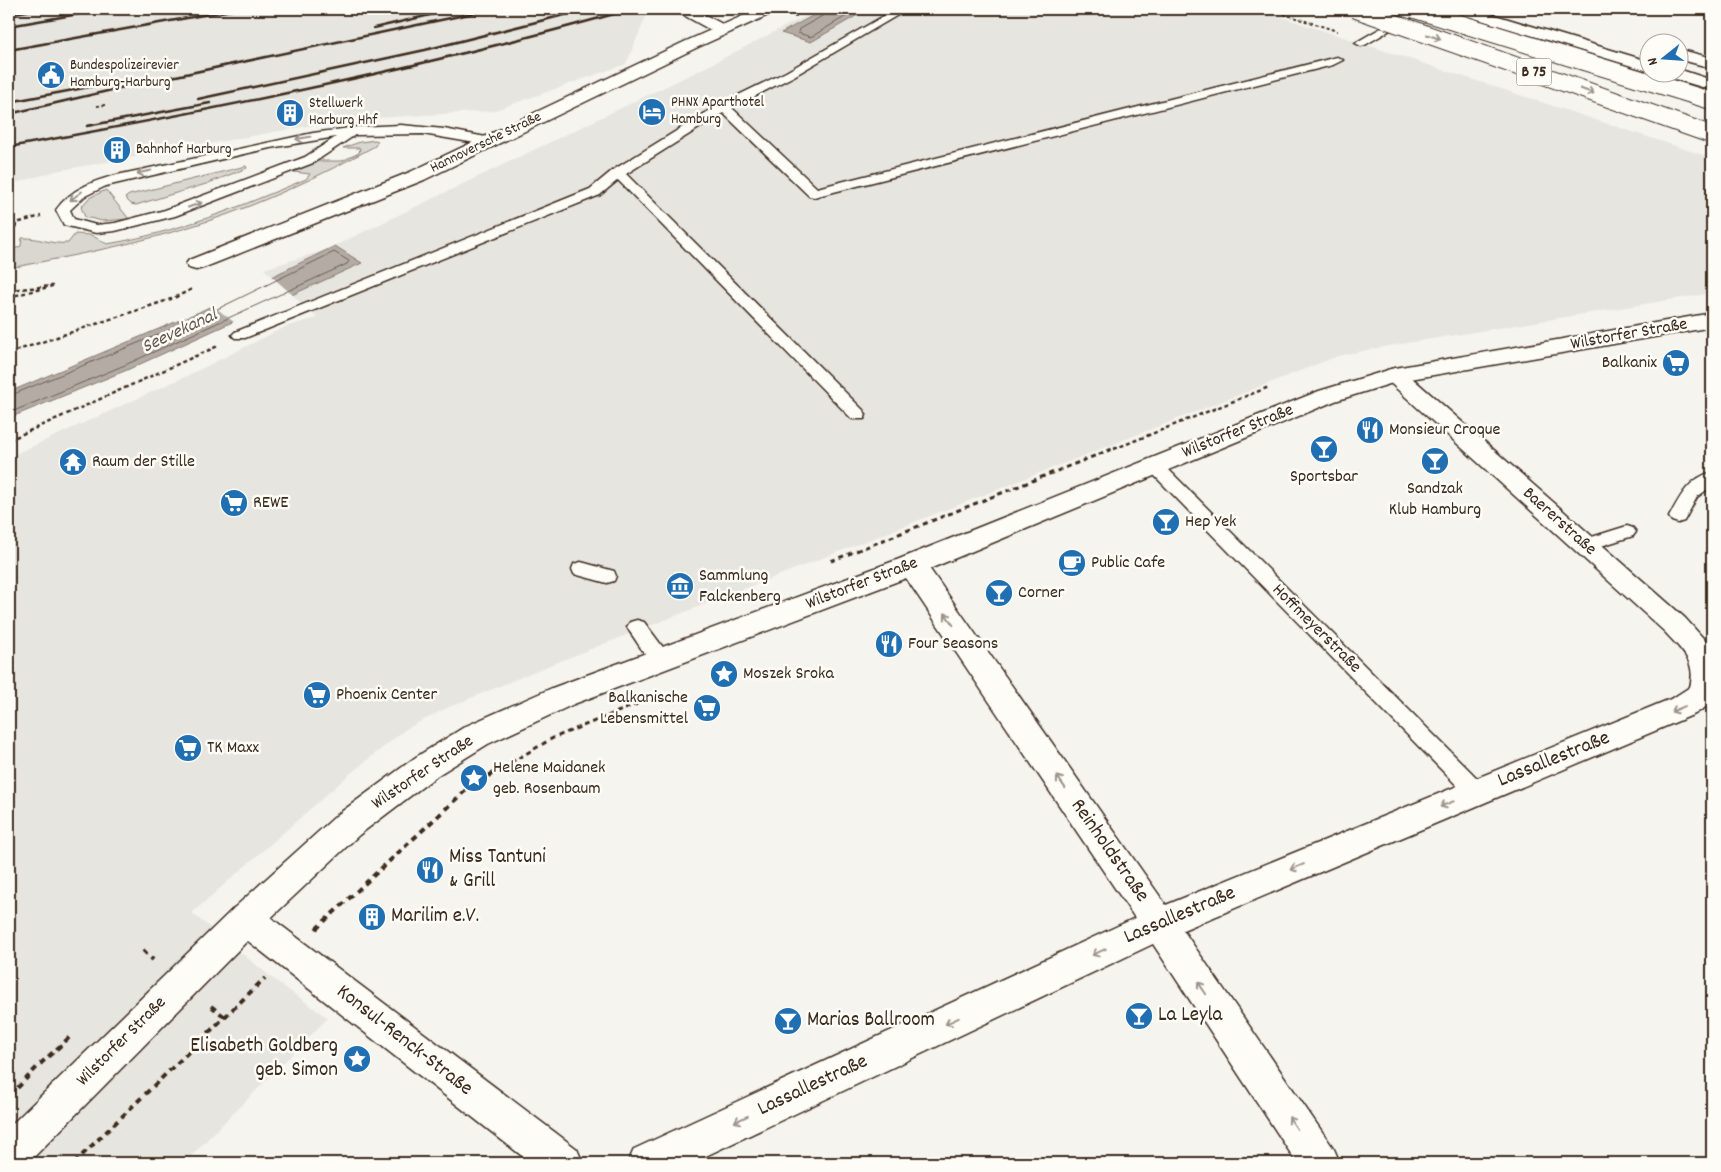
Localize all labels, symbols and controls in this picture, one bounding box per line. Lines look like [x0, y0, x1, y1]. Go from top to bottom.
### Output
north arrow [1638, 32, 1688, 82]
one-way arrow [1426, 33, 1441, 42]
place label: Bundespolizeirevier Hamburg-Harburg [70, 55, 179, 94]
text: N [1643, 55, 1664, 67]
road number: B 75 [1516, 58, 1552, 86]
public building icon: Bundespolizeirevier Hamburg-Harburg [36, 60, 66, 90]
one-way arrow [1579, 87, 1594, 96]
place label: PHNX Aparthotel Hamburg [671, 92, 765, 131]
place label: Stellwerk Harburg Hhf [309, 93, 378, 132]
hotel icon: PHNX Aparthotel Hamburg [637, 97, 667, 127]
building icon: Stellwerk Harburg Hhf [275, 98, 305, 128]
street label: Hannoversche Straße [427, 106, 546, 179]
one-way arrow [295, 134, 311, 144]
building icon: Bahnhof Harburg [102, 135, 132, 165]
place label: Bahnhof Harburg [136, 139, 232, 161]
one-way arrow [136, 168, 152, 178]
one-way arrow [69, 191, 83, 201]
one-way arrow [186, 200, 202, 209]
water label: Seevekanal [138, 302, 223, 361]
street label: Wilstorfer Straße [1569, 312, 1689, 358]
supermarket icon: Balkanix [1661, 348, 1691, 378]
place label: Balkanix [1602, 351, 1657, 376]
street label: Wilstorfer Straße [1179, 398, 1297, 466]
restaurant icon: Monsieur Croque [1355, 415, 1385, 445]
place label: Monsieur Croque [1389, 418, 1501, 443]
bar icon: Sportsbar [1309, 434, 1339, 464]
bar icon: Sandzak Klub Hamburg [1420, 446, 1450, 476]
temple icon: Raum der Stille [58, 447, 88, 477]
place label: Raum der Stille [92, 450, 195, 475]
place label: Sportsbar [1290, 465, 1358, 490]
place label: Sandzak Klub Hamburg [1389, 477, 1481, 523]
street label: Baererstraße [1516, 482, 1602, 562]
supermarket icon: REWE [219, 488, 249, 518]
place label: REWE [253, 491, 288, 516]
bar icon: Hep Yek [1151, 507, 1181, 537]
place label: Hep Yek [1185, 510, 1236, 535]
cafe icon: Public Cafe [1057, 548, 1087, 578]
street label: Wilstorfer Straße [802, 551, 922, 617]
place label: Public Cafe [1091, 551, 1165, 576]
place label: Sammlung Falckenberg [699, 564, 781, 610]
museum icon: Sammlung Falckenberg [665, 571, 695, 601]
bar icon: Corner [984, 578, 1014, 608]
street label: Hoffmeyerstraße [1266, 579, 1366, 679]
place label: Corner [1018, 581, 1065, 606]
one-way arrow [944, 612, 954, 626]
restaurant icon: Four Seasons [874, 629, 904, 659]
place label: Four Seasons [908, 632, 998, 657]
place icon: Moszek Sroka [709, 659, 739, 689]
place label: Moszek Sroka [743, 662, 834, 687]
supermarket icon: Phoenix Center [302, 680, 332, 710]
place label: Phoenix Center [336, 683, 437, 708]
place label: Balkanische Lebensmittel [600, 686, 689, 732]
supermarket icon: Balkanische Lebensmittel [692, 693, 722, 723]
one-way arrow [1671, 704, 1686, 714]
street label: Lassallestraße [1493, 724, 1615, 796]
street label: Wilstorfer Straße [367, 730, 479, 816]
supermarket icon: TK Maxx [173, 733, 203, 763]
place label: TK Maxx [207, 736, 259, 761]
place label: Helene Maidanek geb. Rosenbaum [493, 756, 605, 802]
place icon: Helene Maidanek geb. Rosenbaum [459, 763, 489, 793]
one-way arrow [1056, 775, 1066, 789]
street label: Reinholdstraße [1062, 793, 1156, 909]
one-way arrow [1440, 800, 1455, 810]
place label: Miss Tantuni & Grill [449, 843, 546, 897]
restaurant icon: Miss Tantuni & Grill [415, 855, 445, 885]
one-way arrow [1289, 863, 1304, 872]
street label: Lassallestraße [1120, 879, 1240, 953]
building icon: Marilim e.V. [357, 902, 387, 932]
place label: Marilim e.V. [391, 902, 479, 932]
one-way arrow [1092, 947, 1107, 957]
street label: Konsul-Renck-Straße [329, 978, 479, 1104]
one-way arrow [1197, 981, 1208, 995]
street label: Wilstorfer Straße [71, 991, 173, 1093]
bar icon: La Leyla [1124, 1001, 1154, 1031]
place label: La Leyla [1158, 1001, 1224, 1031]
bar icon: Marias Ballroom [773, 1006, 803, 1036]
place label: Marias Ballroom [807, 1006, 935, 1036]
one-way arrow [945, 1016, 960, 1026]
place label: Elisabeth Goldberg geb. Simon [190, 1032, 338, 1086]
place icon: Elisabeth Goldberg geb. Simon [342, 1044, 372, 1074]
street label: Lassallestraße [753, 1047, 873, 1125]
one-way arrow [734, 1115, 749, 1125]
one-way arrow [1288, 1116, 1298, 1130]

